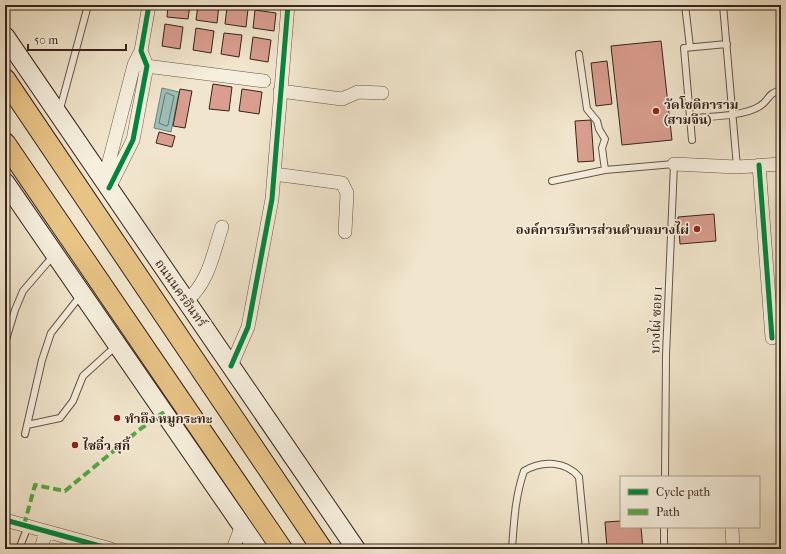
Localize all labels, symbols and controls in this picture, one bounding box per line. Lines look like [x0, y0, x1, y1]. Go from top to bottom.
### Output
scale bar [28, 26, 126, 52]
text: 50 m [34, 33, 58, 47]
place label: วัดโชติการาม (สามจีน) [664, 96, 738, 127]
marker: วัดโชติการาม (สามจีน) [651, 106, 661, 116]
place label: องค์การบริหารส่วนตำบลบางไผ่ [516, 221, 689, 237]
marker: องค์การบริหารส่วนตำบลบางไผ่ [692, 224, 702, 234]
street label: ถนนนครอินทร์ [152, 256, 210, 330]
street label: บางไผ่ ซอย 1 [646, 286, 665, 354]
place label: ทำถึง หมูกระทะ [125, 411, 213, 427]
marker: ทำถึง หมูกระทะ [112, 413, 122, 423]
place label: ไซอิ๋ว สุกี้ [82, 436, 131, 454]
marker: ไซอิ๋ว สุกี้ [70, 440, 80, 450]
legend [620, 476, 760, 528]
text: Cycle path [656, 485, 711, 499]
text: Path [656, 505, 680, 519]

